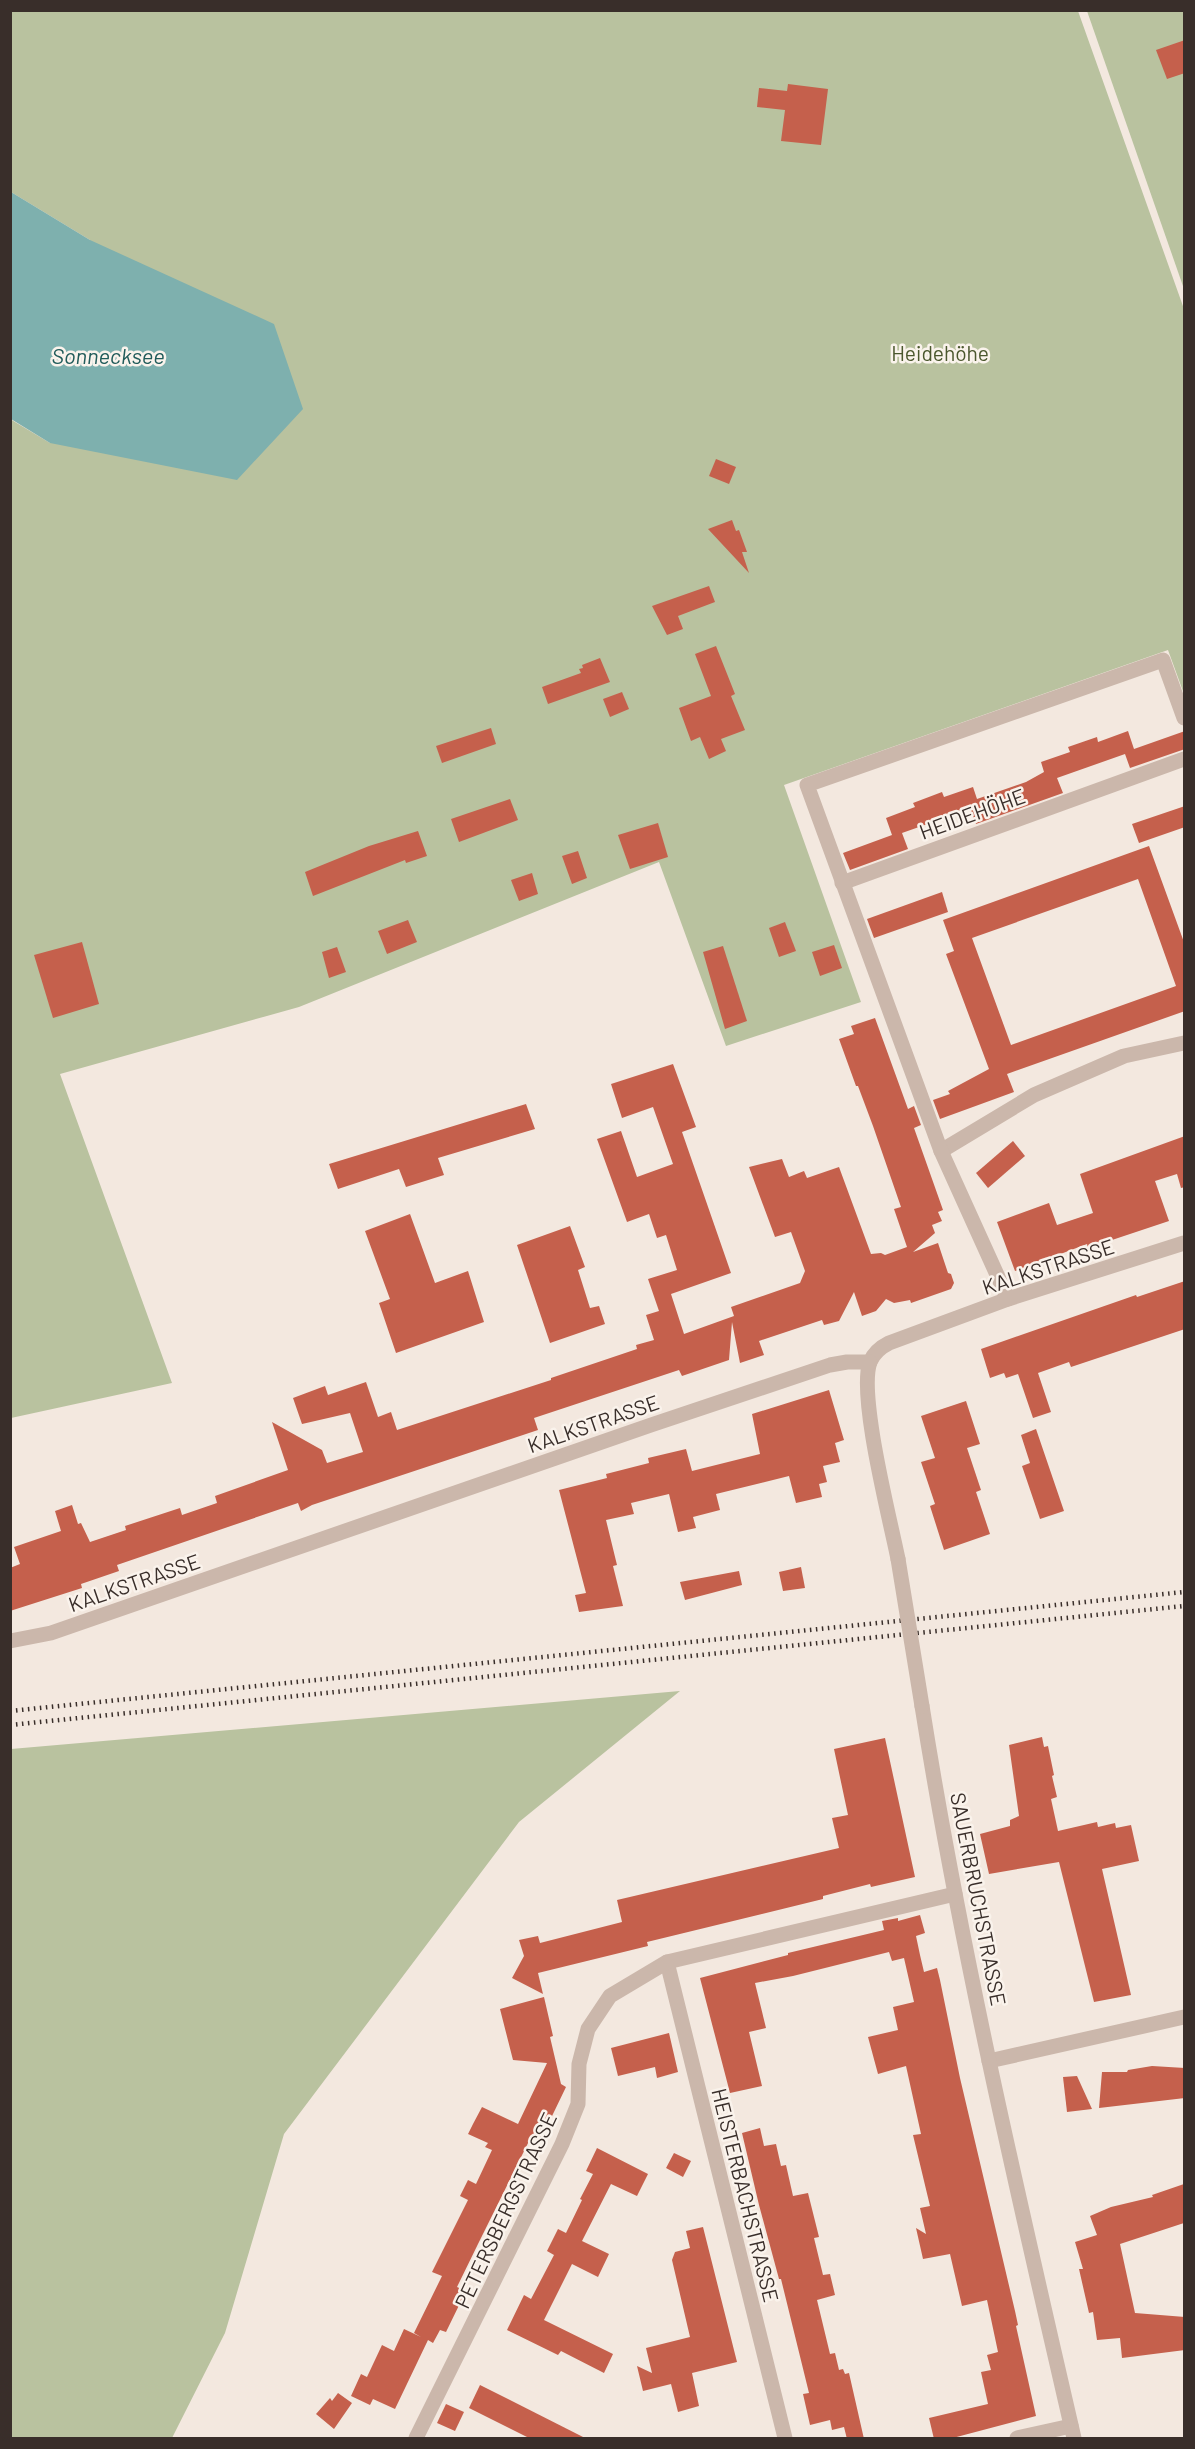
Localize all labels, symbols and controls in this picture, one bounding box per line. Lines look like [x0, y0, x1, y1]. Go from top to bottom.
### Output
park label: Heidehöhe [891, 340, 989, 365]
water label: Sonnecksee [51, 342, 165, 368]
street label: HEIDEHÖHE [916, 782, 1028, 844]
street label: KALKSTRASSE [979, 1233, 1117, 1299]
street label: KALKSTRASSE [524, 1389, 662, 1457]
street label: KALKSTRASSE [65, 1548, 203, 1616]
street label: SAUERBRUCHSTRASSE [946, 1790, 1012, 2008]
street label: HEISTERBACHSTRASSE [707, 2085, 785, 2305]
street label: PETERSBERGSTRASSE [449, 2108, 561, 2312]

